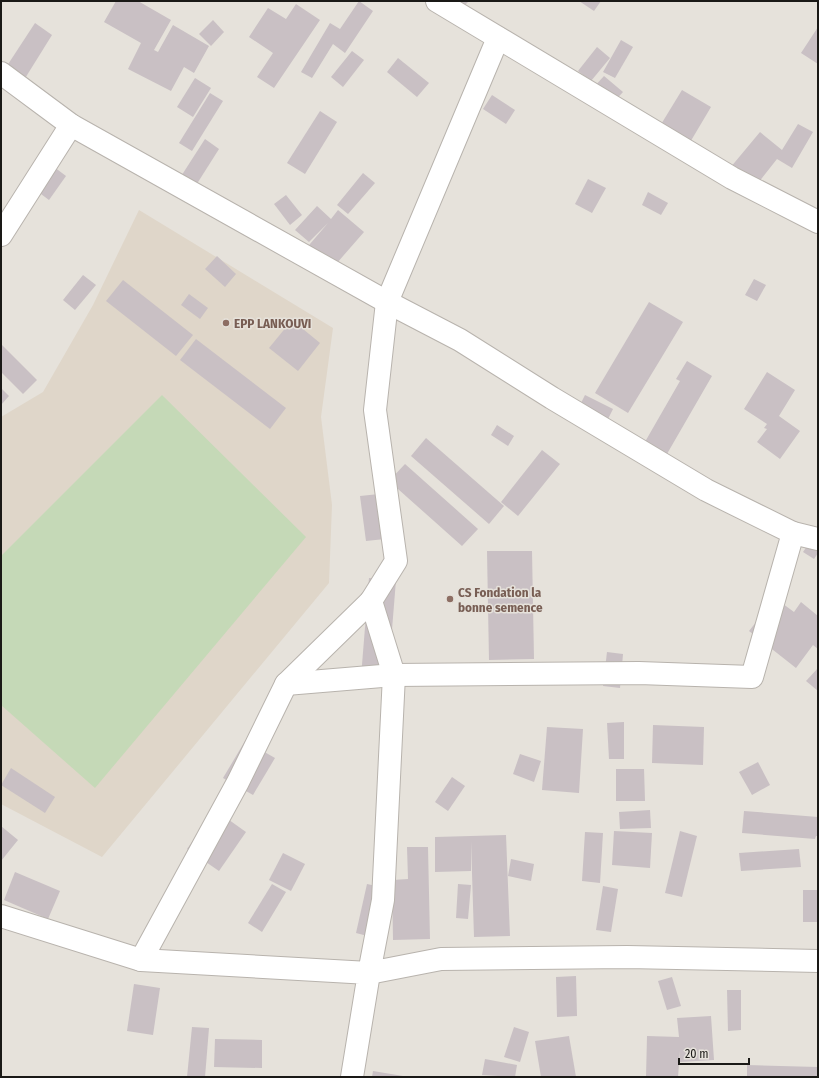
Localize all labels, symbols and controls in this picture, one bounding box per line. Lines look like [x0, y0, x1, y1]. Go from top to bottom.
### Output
place label: EPP LANKOUVI [234, 316, 311, 331]
marker: EPP LANKOUVI [221, 318, 231, 328]
place label: CS Fondation la bonne semence [458, 585, 543, 615]
marker: CS Fondation la bonne semence [445, 594, 455, 604]
scale bar [679, 1040, 749, 1066]
text: 20 m [685, 1047, 709, 1061]

